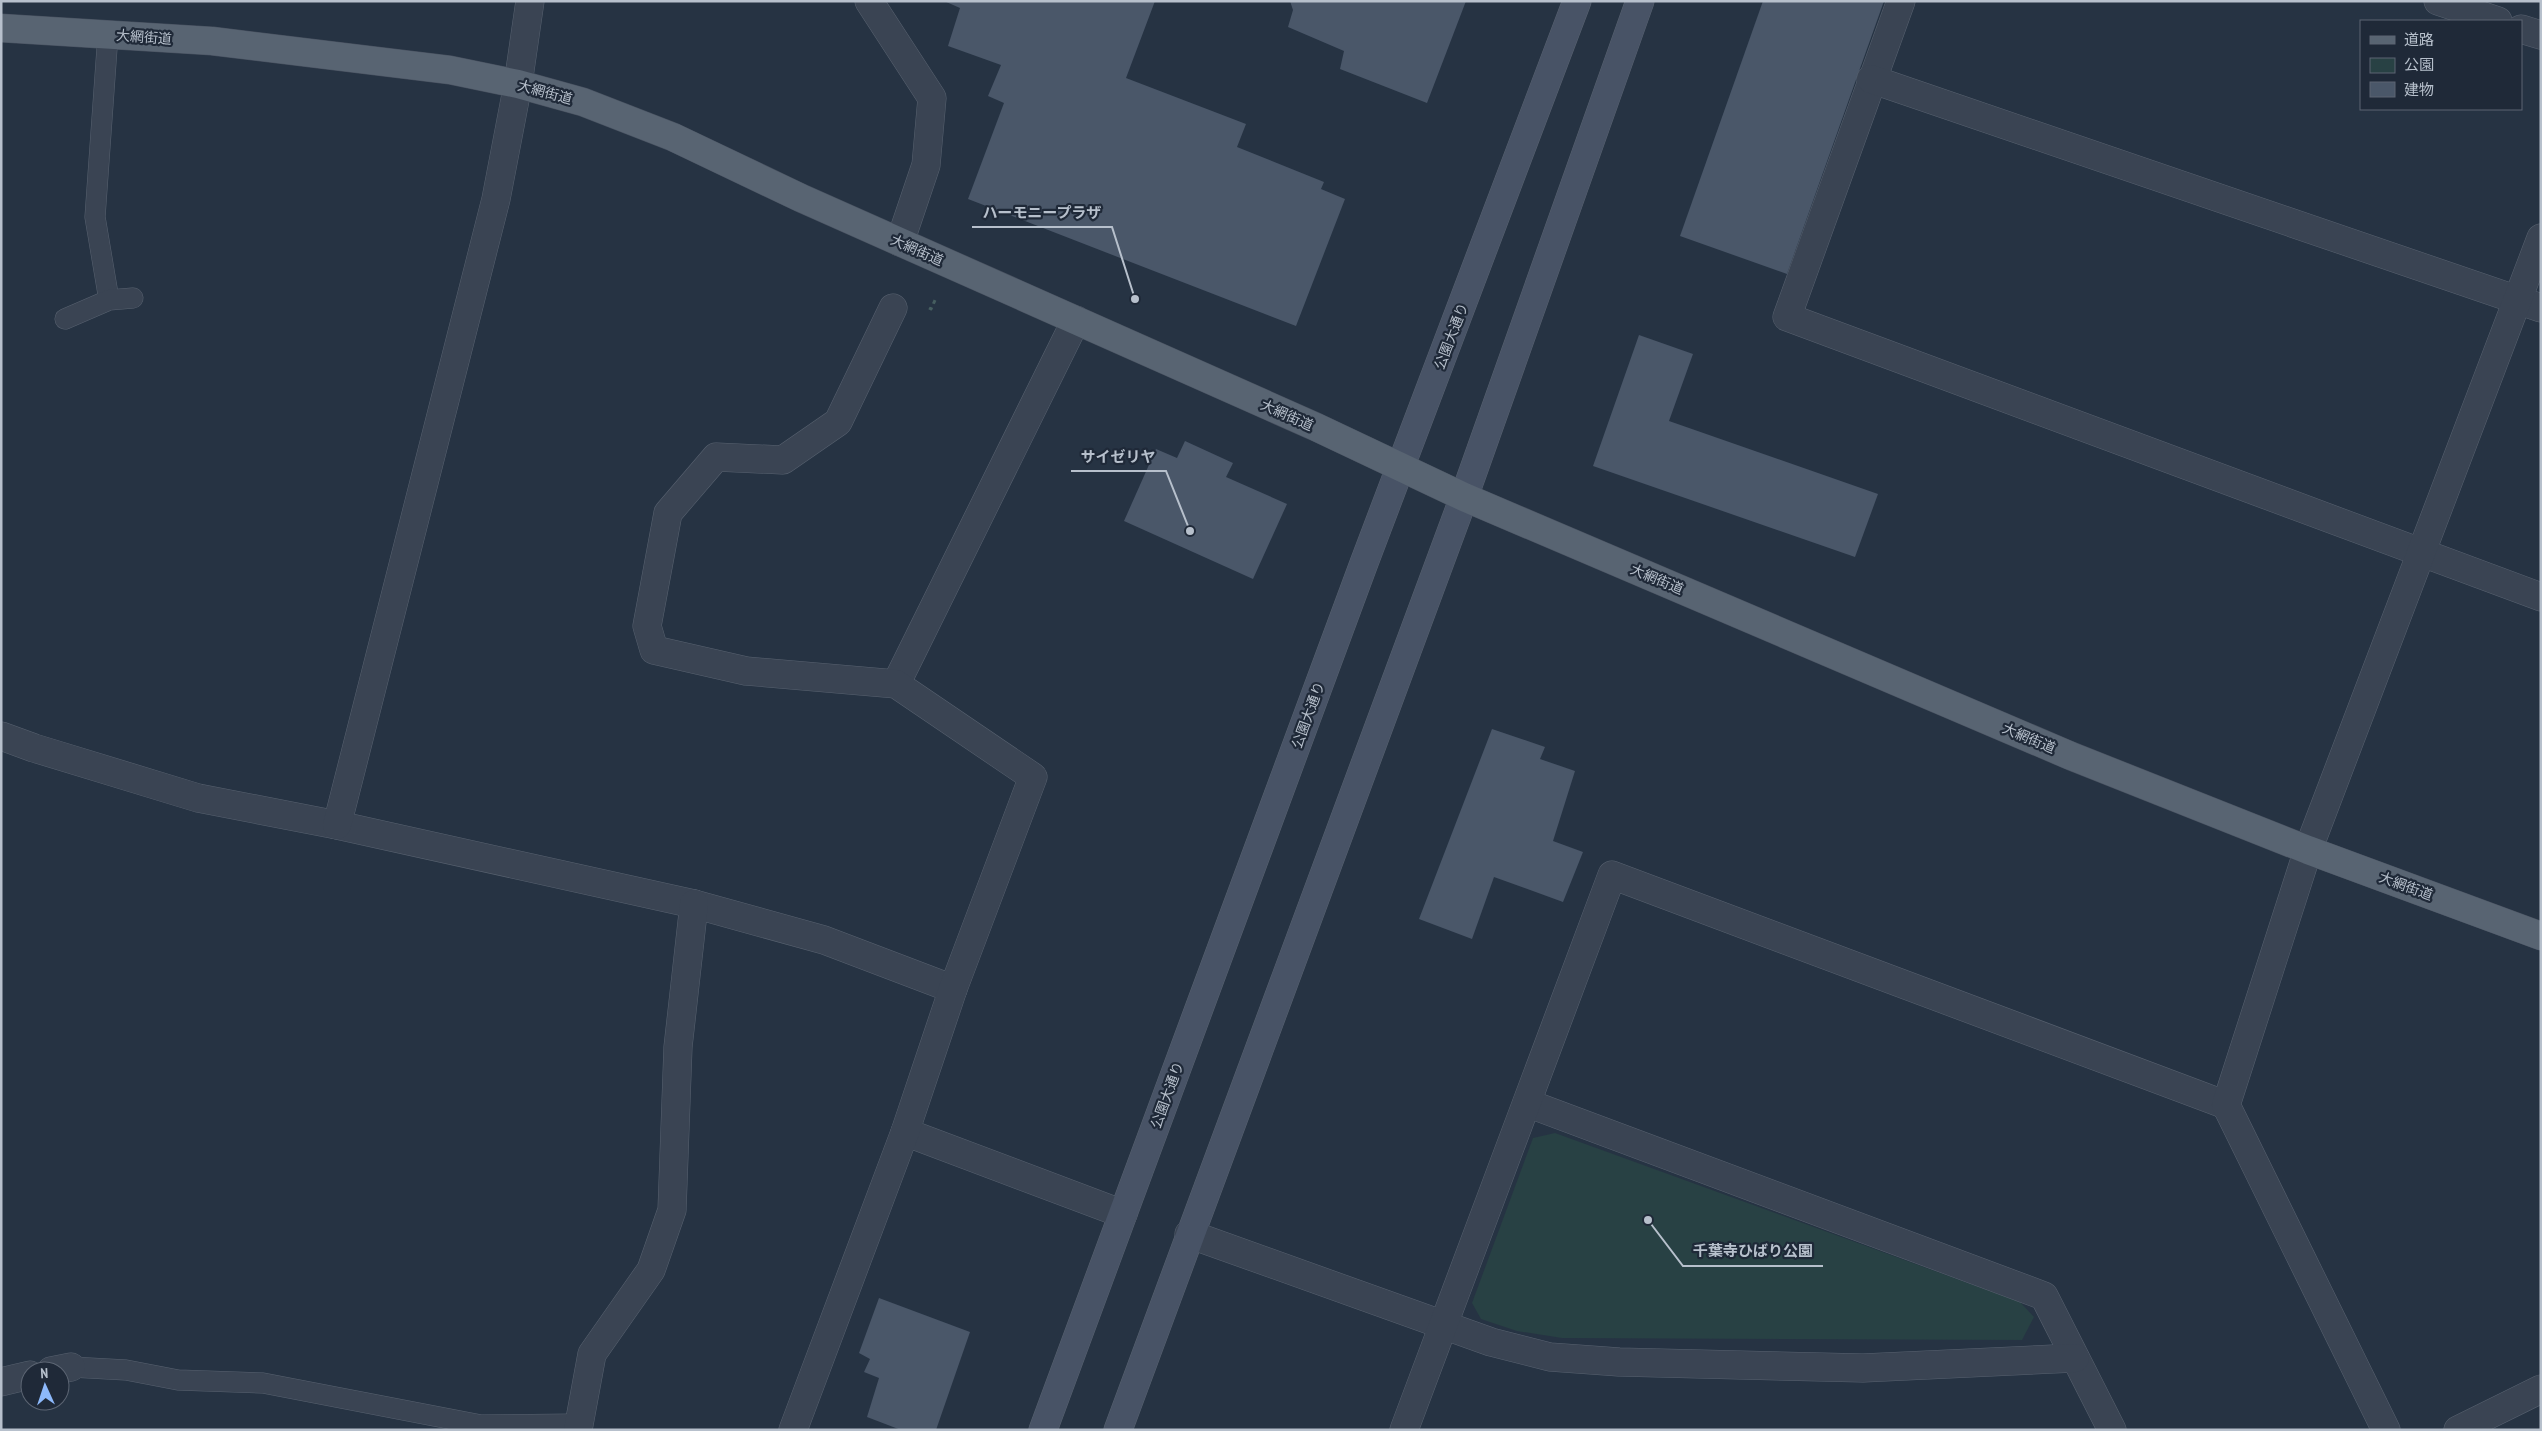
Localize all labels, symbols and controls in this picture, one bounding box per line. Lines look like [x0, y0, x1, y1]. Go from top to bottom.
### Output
legend [2360, 20, 2522, 110]
street label: 大網街道 [115, 26, 173, 48]
text: 道路 [2404, 30, 2434, 49]
text: 公園 [2404, 55, 2434, 74]
street label: 大網街道 [516, 76, 574, 108]
text: 建物 [2404, 80, 2434, 99]
callout: ハーモニープラザ [972, 197, 1112, 227]
text: ハーモニープラザ [982, 203, 1102, 222]
street label: 大網街道 [888, 230, 946, 270]
street label: 公園大通り [1430, 300, 1472, 372]
street label: 大網街道 [1258, 395, 1316, 435]
callout: サイゼリヤ [1071, 441, 1166, 471]
text: サイゼリヤ [1080, 447, 1156, 466]
street label: 大網街道 [1628, 560, 1686, 598]
street label: 公園大通り [1288, 679, 1328, 751]
street label: 大網街道 [2000, 719, 2058, 757]
street label: 大網街道 [2377, 868, 2435, 904]
street label: 公園大通り [1147, 1059, 1187, 1131]
callout: 千葉寺ひばり公園 [1683, 1236, 1823, 1266]
text: 千葉寺ひばり公園 [1693, 1241, 1813, 1260]
north arrow [20, 1361, 70, 1411]
text: N [40, 1364, 49, 1382]

